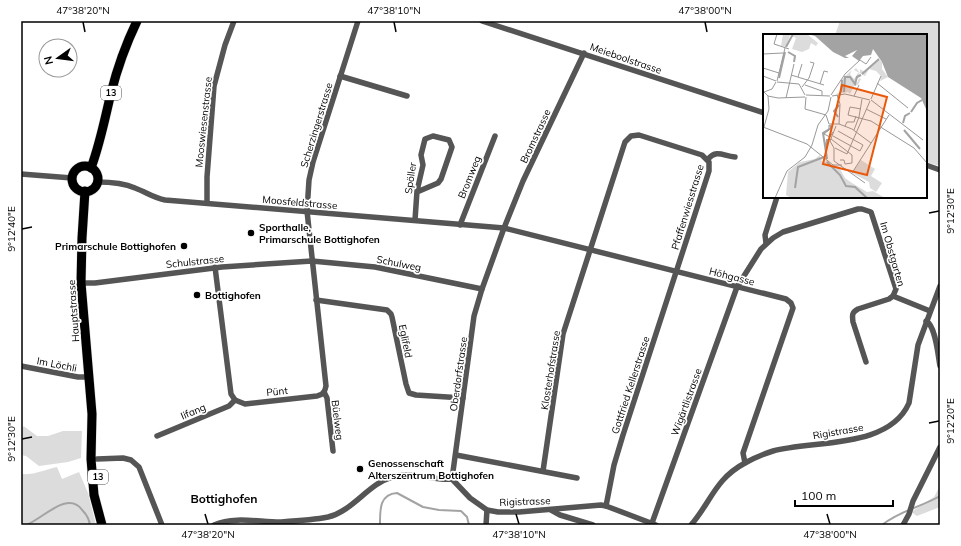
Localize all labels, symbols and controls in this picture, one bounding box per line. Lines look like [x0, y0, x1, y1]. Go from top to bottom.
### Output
text: 47°38'20"N [56, 4, 110, 17]
text: 47°38'10"N [367, 4, 421, 17]
text: 47°38'00"N [678, 4, 732, 17]
inset map [763, 34, 927, 198]
north arrow [38, 38, 78, 78]
street label: Meieboolstrasse [588, 40, 663, 77]
text: N [40, 55, 56, 66]
street label: Mooswiesenstrasse [192, 76, 215, 168]
street label: Scherzingerstrasse [297, 81, 336, 169]
road number: 13 [101, 86, 121, 100]
street label: Bromstrasse [517, 107, 554, 165]
street label: Bromweg [455, 154, 484, 200]
street label: Spöller [402, 161, 419, 195]
street label: Pfaffenwiesstrasse [668, 163, 707, 251]
text: 9°12'30"E [944, 188, 957, 234]
street label: Moosfeldstrasse [262, 193, 338, 212]
text: 9°12'40"E [5, 206, 18, 252]
street label: Im Obstgarten [877, 220, 908, 288]
place label: Sporthalle, Primarschule Bottighofen [259, 221, 380, 246]
marker: Sporthalle, Primarschule Bottighofen [246, 228, 256, 238]
place label: Primarschule Bottighofen [55, 240, 176, 253]
marker: Primarschule Bottighofen [179, 241, 189, 251]
street label: Schulstrasse [165, 252, 225, 271]
street label: Schulweg [375, 253, 422, 274]
street label: Höhgasse [708, 265, 756, 288]
street label: Hauptstrasse [65, 279, 82, 342]
place label: Bottighofen [205, 289, 261, 302]
marker: Bottighofen [192, 290, 202, 300]
street label: Eglifeld [396, 323, 415, 359]
street label: Klosterhofstrasse [538, 330, 563, 411]
street label: Gottfried Kellerstrasse [609, 335, 652, 436]
street label: Oberdorfstrasse [447, 336, 470, 412]
street label: Im Löchli [36, 354, 78, 375]
street label: Wigärtlistrasse [668, 367, 705, 438]
street label: Pünt [266, 384, 289, 399]
text: 9°12'20"E [944, 398, 957, 444]
street label: Büelweg [329, 399, 346, 441]
street label: Iifang [179, 400, 208, 423]
text: 9°12'30"E [5, 416, 18, 462]
street label: Rigistrasse [812, 421, 864, 442]
place label: Genossenschaft Alterszentrum Bottighofen [368, 457, 494, 482]
marker: Genossenschaft Alterszentrum Bottighofen [355, 464, 365, 474]
road number: 13 [88, 470, 108, 484]
scale bar [795, 482, 893, 508]
text: 100 m [801, 488, 836, 503]
district label: Bottighofen [190, 491, 258, 506]
street label: Rigistrasse [499, 494, 551, 509]
text: 47°38'20"N [181, 528, 235, 541]
text: 47°38'10"N [492, 528, 546, 541]
text: 47°38'00"N [803, 528, 857, 541]

